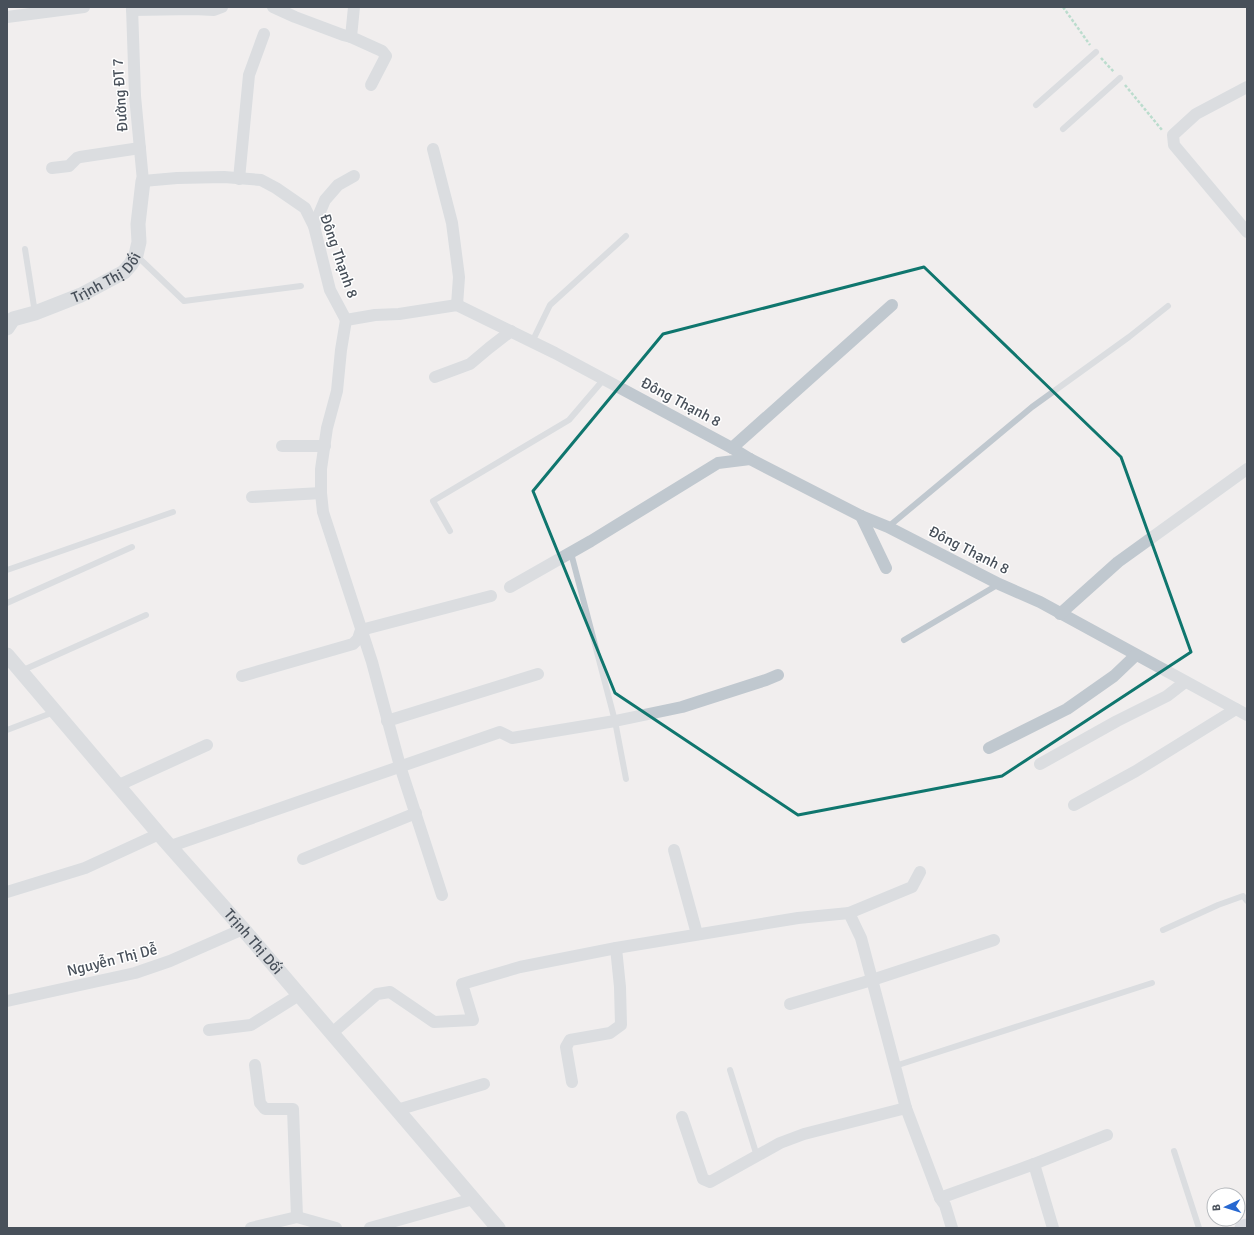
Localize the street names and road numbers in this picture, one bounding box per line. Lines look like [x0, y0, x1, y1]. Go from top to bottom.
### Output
street label: Đường ĐT 7 [108, 58, 132, 132]
street label: Đông Thạnh 8 [316, 211, 362, 301]
street label: Trịnh Thị Dối [69, 249, 145, 307]
street label: Đông Thạnh 8 [638, 373, 724, 431]
street label: Đông Thạnh 8 [926, 522, 1012, 578]
street label: Trịnh Thị Dối [220, 905, 287, 978]
street label: Nguyễn Thị Dễ [65, 939, 159, 980]

